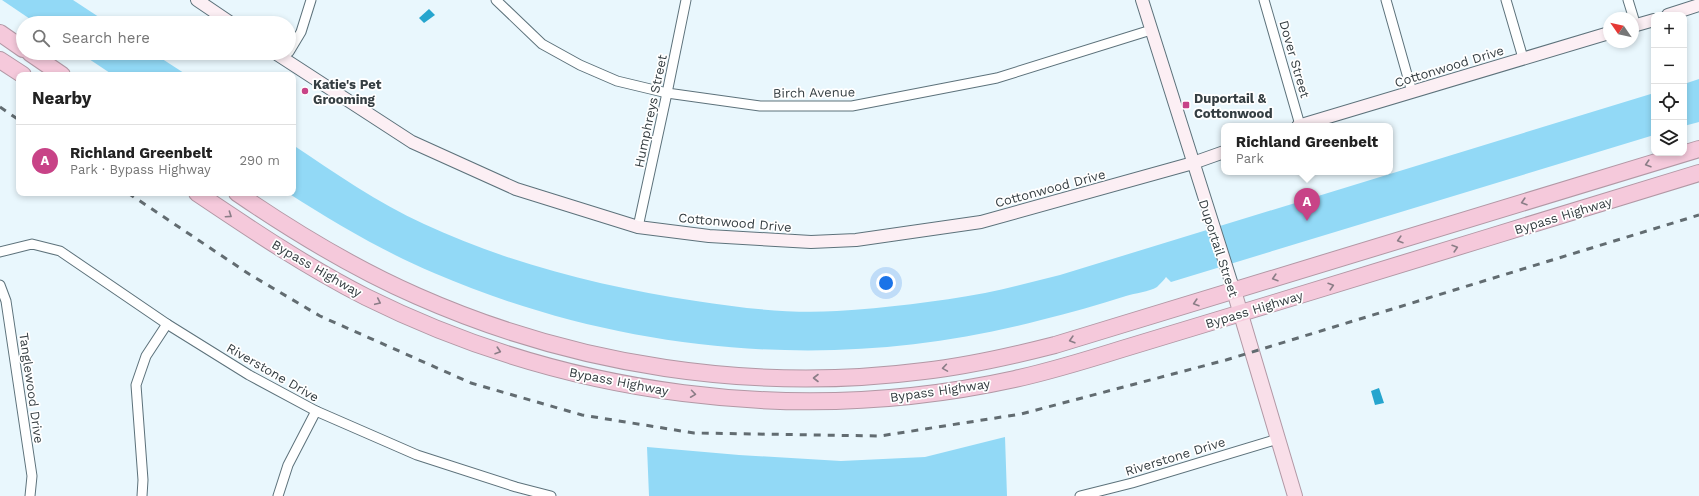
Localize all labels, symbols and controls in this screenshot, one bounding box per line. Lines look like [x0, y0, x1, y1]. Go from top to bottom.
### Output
north arrow [1603, 12, 1639, 48]
map controls [1651, 12, 1687, 156]
button: + [1651, 12, 1687, 48]
search box [16, 16, 296, 60]
street label: Dover Street [1276, 19, 1313, 100]
icon: search [30, 27, 52, 49]
text: Search here [62, 29, 150, 47]
street label: Cottonwood Drive [1393, 43, 1506, 90]
button: − [1651, 48, 1687, 84]
street label: Humphreys Street [631, 53, 670, 169]
place label: Katie's Pet Grooming [313, 77, 382, 107]
street label: Birch Avenue [773, 84, 855, 101]
button: locate [1651, 84, 1687, 120]
marker: Katie's Pet Grooming [300, 86, 310, 96]
text: Nearby [32, 88, 91, 108]
place label: Duportail & Cottonwood [1194, 91, 1273, 121]
marker: Duportail & Cottonwood [1181, 100, 1191, 110]
button: layers [1651, 120, 1687, 156]
popup [1221, 123, 1393, 175]
text: Richland Greenbelt [1236, 133, 1378, 151]
text: Richland Greenbelt [70, 144, 212, 162]
text: Park [1236, 151, 1264, 166]
text: A [41, 153, 49, 168]
text: 290 m [239, 153, 280, 168]
one-way arrow [1645, 160, 1652, 168]
text: Park · Bypass Highway [70, 162, 211, 177]
street label: Cottonwood Drive [993, 167, 1107, 210]
pin: A [1294, 188, 1320, 221]
street label: Bypass Highway [1513, 193, 1614, 237]
one-way arrow [1521, 197, 1528, 206]
street label: Duportail Street [1196, 198, 1242, 299]
one-way arrow [225, 210, 232, 217]
street label: Cottonwood Drive [678, 210, 792, 235]
one-way arrow [1396, 235, 1403, 244]
street label: Bypass Highway [269, 237, 365, 300]
one-way arrow [1451, 244, 1458, 253]
your location [876, 273, 896, 293]
one-way arrow [1272, 273, 1279, 282]
one-way arrow [1327, 282, 1334, 291]
street label: Bypass Highway [1204, 287, 1305, 331]
one-way arrow [373, 297, 381, 305]
one-way arrow [1193, 298, 1200, 307]
street label: Tanglewood Drive [16, 332, 47, 444]
one-way arrow [1069, 335, 1076, 344]
street label: Riverstone Drive [224, 340, 321, 405]
one-way arrow [494, 346, 501, 355]
one-way arrow [942, 363, 948, 372]
street label: Bypass Highway [568, 364, 670, 399]
one-way arrow [813, 374, 819, 382]
street label: Bypass Highway [889, 376, 991, 405]
one-way arrow [690, 389, 696, 398]
street label: Riverstone Drive [1123, 434, 1227, 479]

